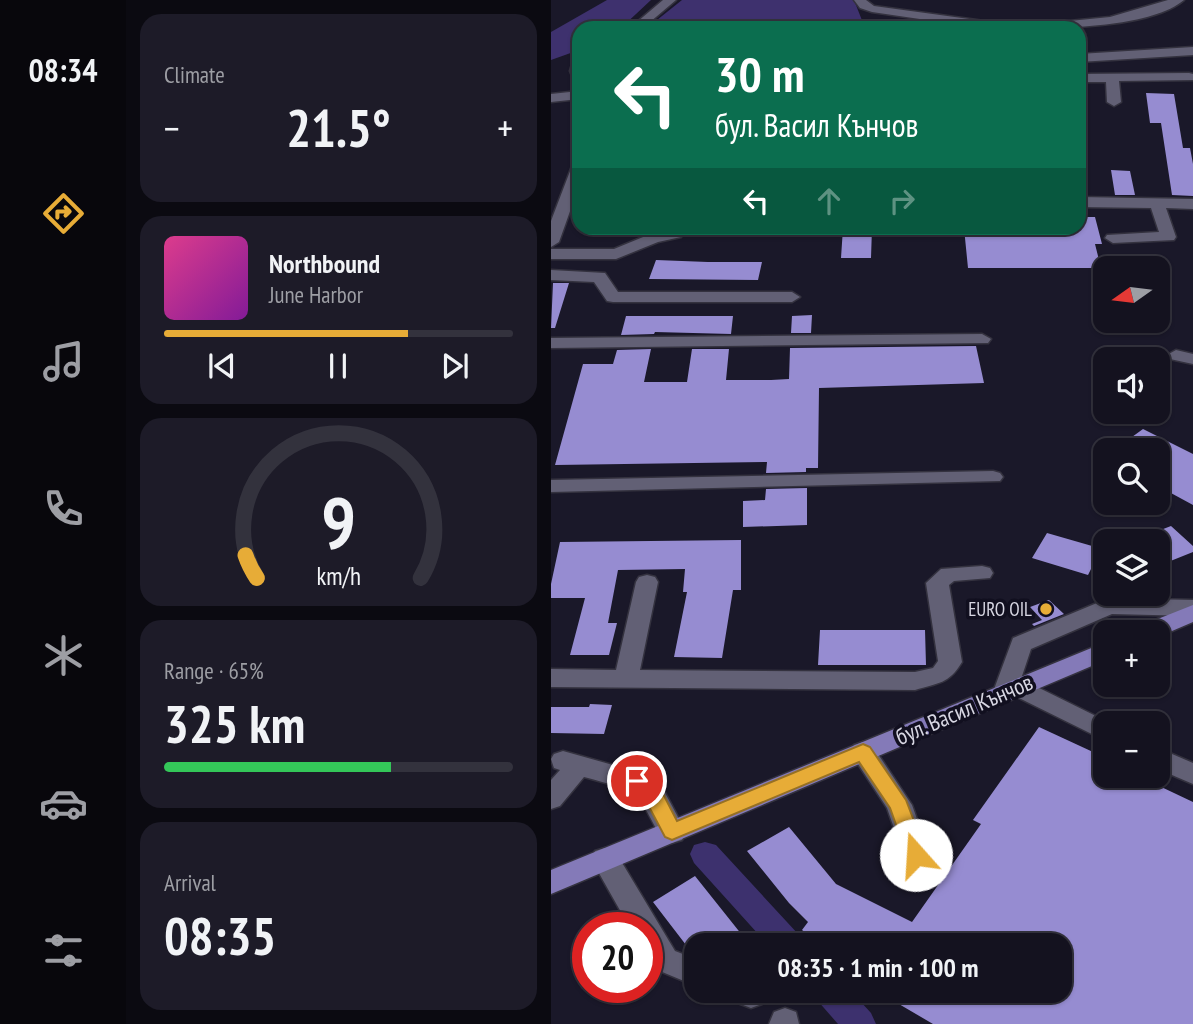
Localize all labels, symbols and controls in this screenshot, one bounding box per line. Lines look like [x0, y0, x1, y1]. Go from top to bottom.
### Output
text: 30 m [715, 42, 804, 106]
text: 08:34 [28, 49, 98, 91]
icon: left [600, 49, 691, 140]
text: Climate [164, 60, 225, 89]
text: 21.5° [286, 94, 391, 161]
text: − [164, 103, 180, 152]
text: + [497, 103, 513, 152]
text: бул. Васил Кънчов [715, 104, 919, 146]
icon: left [737, 182, 775, 220]
icon: ahead [810, 182, 848, 220]
icon: right [883, 182, 921, 220]
icon: directions [39, 189, 88, 238]
text: Northbound [269, 247, 380, 280]
north arrow [1093, 256, 1171, 332]
map controls [1093, 256, 1170, 788]
text: June Harbor [269, 280, 363, 309]
icon: music [39, 337, 88, 386]
icon: previous [203, 347, 241, 385]
icon: pause [319, 347, 357, 385]
icon: next [436, 347, 474, 385]
button: sound [1093, 347, 1170, 424]
button: search [1093, 438, 1170, 515]
text: 9 [321, 474, 356, 568]
icon: phone [39, 484, 88, 533]
button: layers [1093, 529, 1170, 606]
text: km/h [316, 560, 361, 592]
place label: EURO OIL [968, 597, 1032, 621]
marker: EURO OIL [1038, 601, 1054, 617]
button: + [1093, 620, 1170, 697]
icon: climate [39, 631, 88, 680]
text: Range · 65% [164, 656, 264, 685]
street label: бул. Васил Кънчов [891, 667, 1037, 751]
text: 325 km [164, 690, 305, 757]
button: − [1093, 711, 1170, 788]
pin [607, 751, 667, 811]
icon: arrive [618, 762, 656, 800]
icon: car [39, 779, 88, 828]
position arrow [879, 818, 953, 892]
text: Arrival [164, 868, 216, 897]
text: 08:35 [164, 902, 276, 969]
speed limit sign: 20 [572, 912, 663, 1003]
icon: filters [39, 926, 88, 975]
text: 08:35 · 1 min · 100 m [778, 951, 978, 984]

